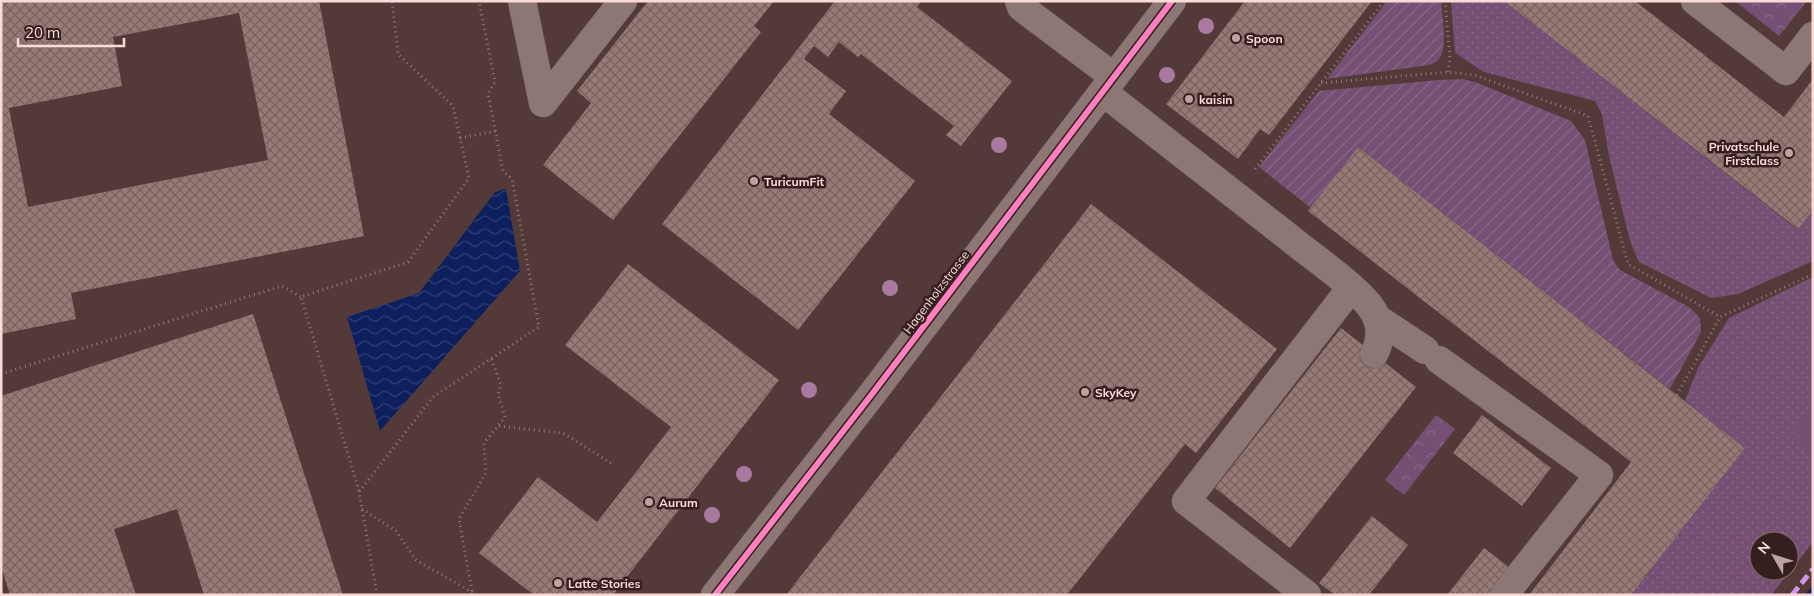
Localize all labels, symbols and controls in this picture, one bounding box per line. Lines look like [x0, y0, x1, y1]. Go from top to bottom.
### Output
scale bar [18, 15, 124, 47]
text: 20 m [25, 23, 60, 42]
place label: Spoon [1246, 31, 1283, 46]
marker: Spoon [1230, 32, 1242, 44]
place label: kaisin [1199, 92, 1233, 107]
marker: kaisin [1183, 93, 1195, 105]
place label: Privatschule Firstclass [1709, 139, 1779, 168]
marker: Privatschule Firstclass [1783, 147, 1795, 159]
place label: TuricumFit [764, 174, 825, 189]
marker: TuricumFit [748, 175, 760, 187]
street label: Hagenholzstrasse [900, 248, 972, 336]
place label: SkyKey [1095, 385, 1137, 400]
marker: SkyKey [1079, 386, 1091, 398]
place label: Aurum [659, 495, 698, 510]
marker: Aurum [643, 496, 655, 508]
north arrow [1749, 531, 1799, 581]
text: N [1754, 538, 1774, 558]
place label: Latte Stories [568, 576, 640, 591]
marker: Latte Stories [552, 577, 564, 589]

